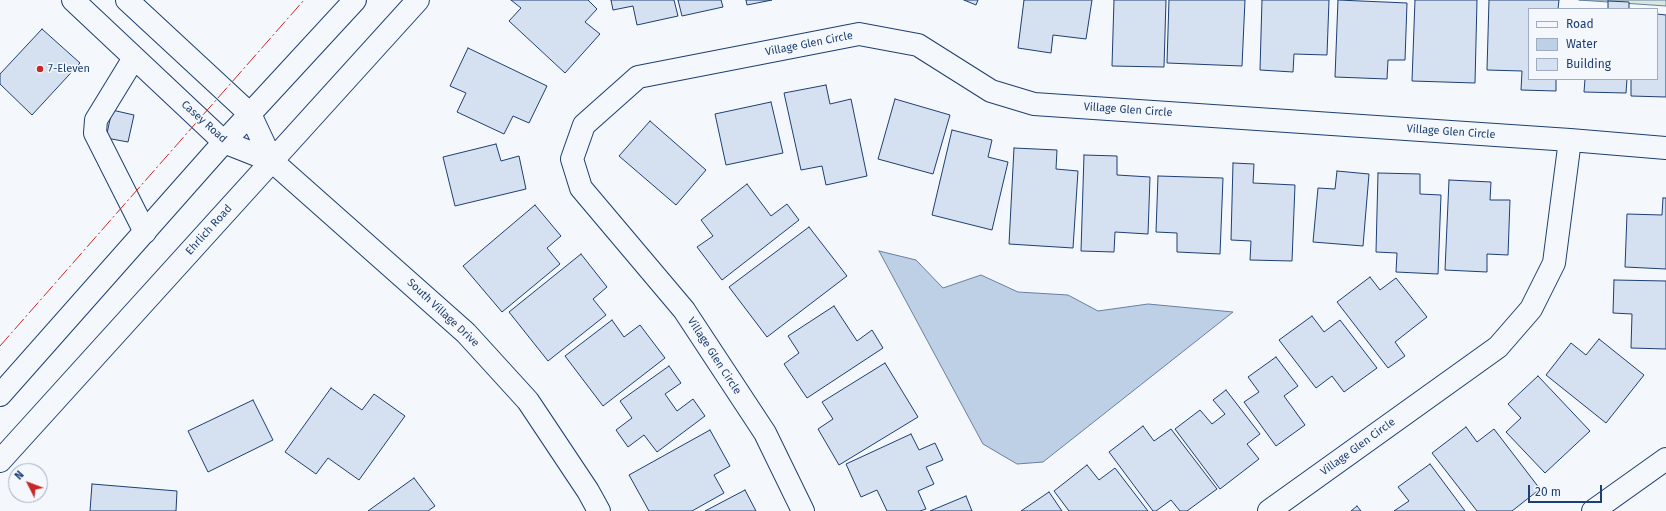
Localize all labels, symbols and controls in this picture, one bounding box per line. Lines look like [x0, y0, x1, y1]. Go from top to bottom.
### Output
legend [1528, 8, 1658, 80]
text: Road [1566, 17, 1594, 31]
street label: Village Glen Circle [764, 29, 854, 59]
text: Water [1566, 37, 1597, 51]
text: Building [1566, 57, 1611, 71]
place label: 7-Eleven [48, 62, 90, 76]
marker: 7-Eleven [35, 64, 45, 74]
street label: Casey Road [179, 98, 229, 146]
street label: Village Glen Circle [1083, 100, 1173, 120]
street label: Village Glen Circle [1406, 122, 1496, 142]
street label: Ehrlich Road [183, 202, 235, 258]
street label: South Village Drive [404, 276, 482, 350]
street label: Village Glen Circle [684, 315, 744, 397]
street label: Village Glen Circle [1318, 416, 1398, 478]
north arrow [8, 463, 48, 503]
text: N [12, 468, 27, 482]
scale bar [1530, 477, 1604, 503]
text: 20 m [1535, 485, 1561, 499]

